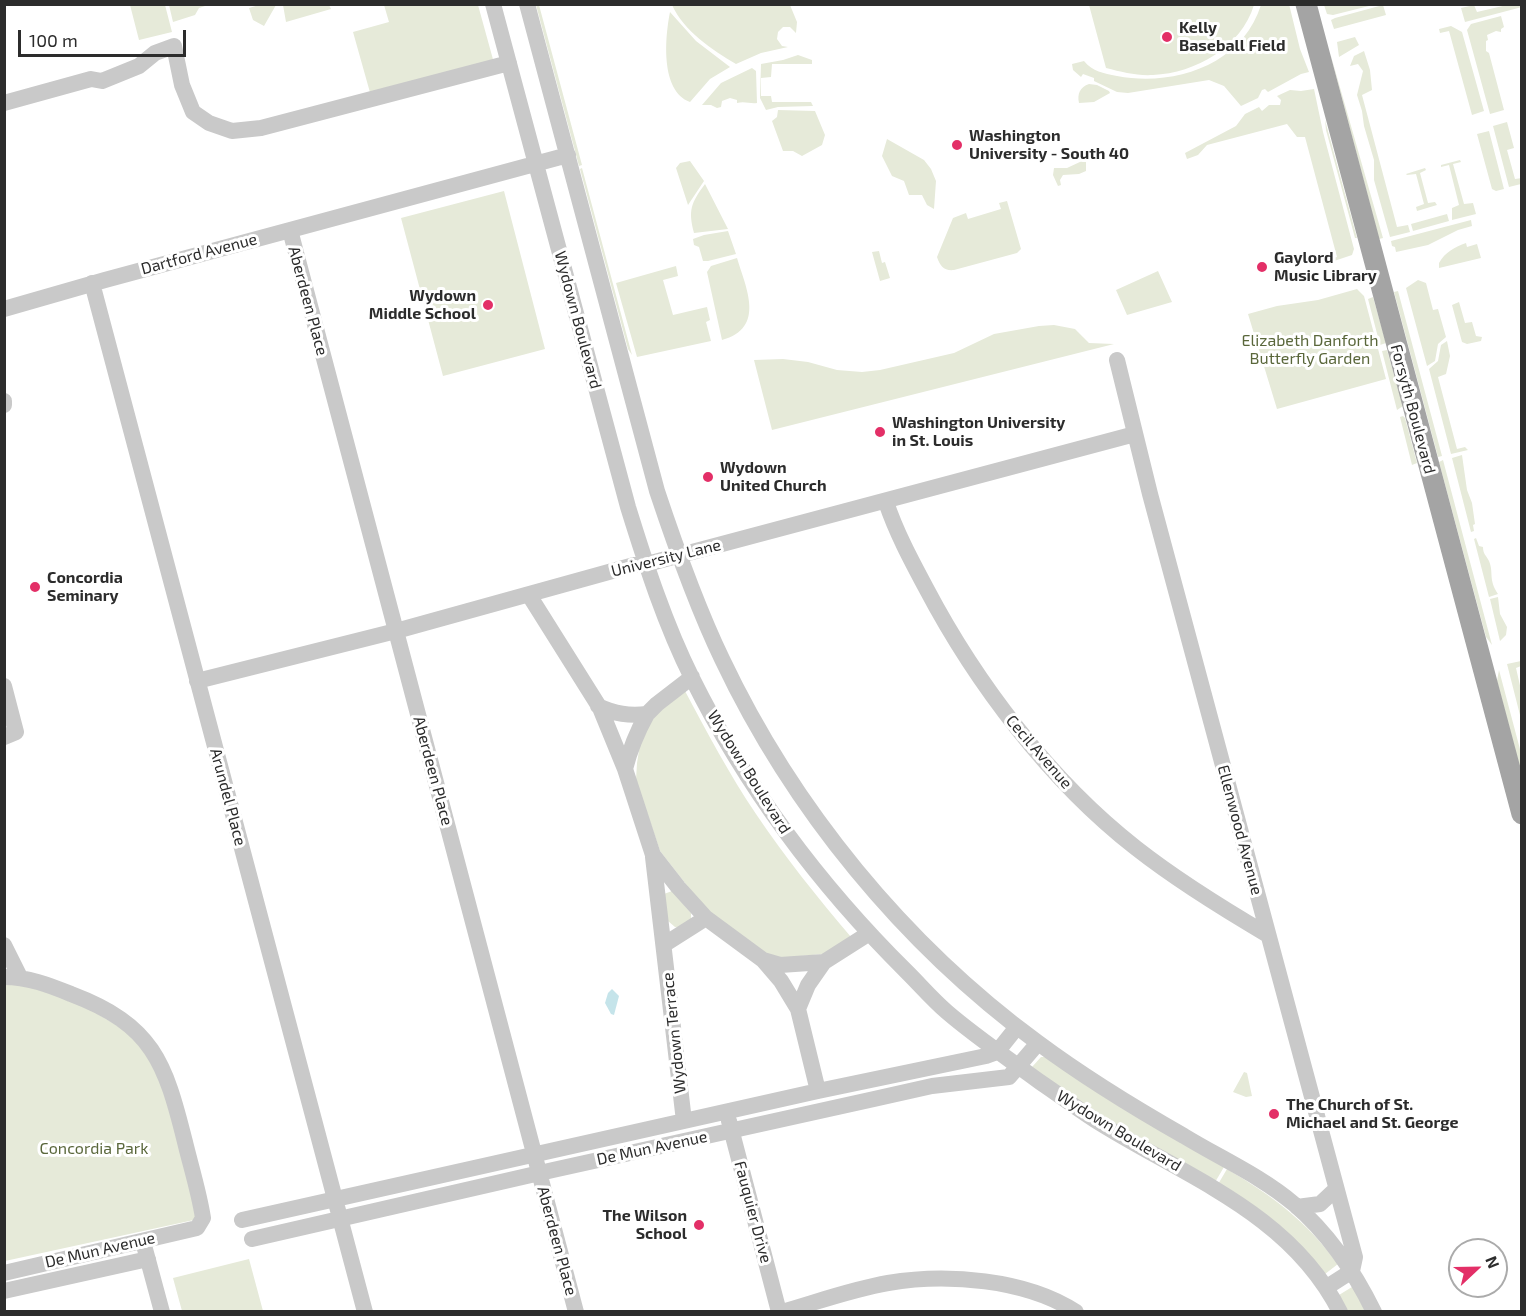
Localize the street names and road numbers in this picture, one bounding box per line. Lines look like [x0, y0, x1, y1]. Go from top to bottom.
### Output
street label: Dartford Avenue [139, 229, 259, 279]
street label: Aberdeen Place [284, 244, 332, 358]
street label: Wydown Boulevard [550, 249, 606, 391]
street label: Forsyth Boulevard [1386, 342, 1440, 476]
street label: University Lane [609, 535, 723, 581]
street label: Wydown Boulevard [703, 707, 795, 837]
street label: Cecil Avenue [1002, 711, 1076, 793]
street label: Aberdeen Place [409, 714, 457, 828]
street label: Arundel Place [206, 746, 250, 848]
street label: Ellenwood Avenue [1213, 763, 1267, 897]
street label: Wydown Terrace [658, 971, 690, 1095]
street label: Wydown Boulevard [1053, 1086, 1185, 1176]
street label: De Mun Avenue [595, 1127, 709, 1169]
street label: Fauquier Drive [730, 1159, 776, 1265]
street label: Aberdeen Place [533, 1184, 581, 1298]
street label: De Mun Avenue [43, 1228, 157, 1272]

